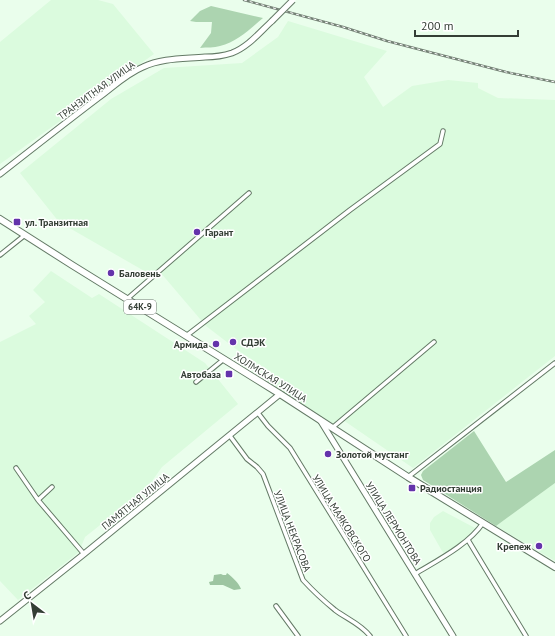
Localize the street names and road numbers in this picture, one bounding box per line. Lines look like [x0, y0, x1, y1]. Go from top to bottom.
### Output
street label: ТРАНЗИТНАЯ УЛИЦА [55, 58, 138, 123]
road number: 64К-9 [124, 300, 156, 314]
street label: ХОЛМСКАЯ УЛИЦА [232, 350, 310, 405]
street label: ПАМЯТНАЯ УЛИЦА [99, 470, 172, 533]
street label: УЛИЦА МАЯКОВСКОГО [309, 472, 374, 565]
street label: УЛИЦА ЛЕРМОНТОВА [363, 479, 424, 567]
street label: УЛИЦА НЕКРАСОВА [271, 489, 314, 574]

